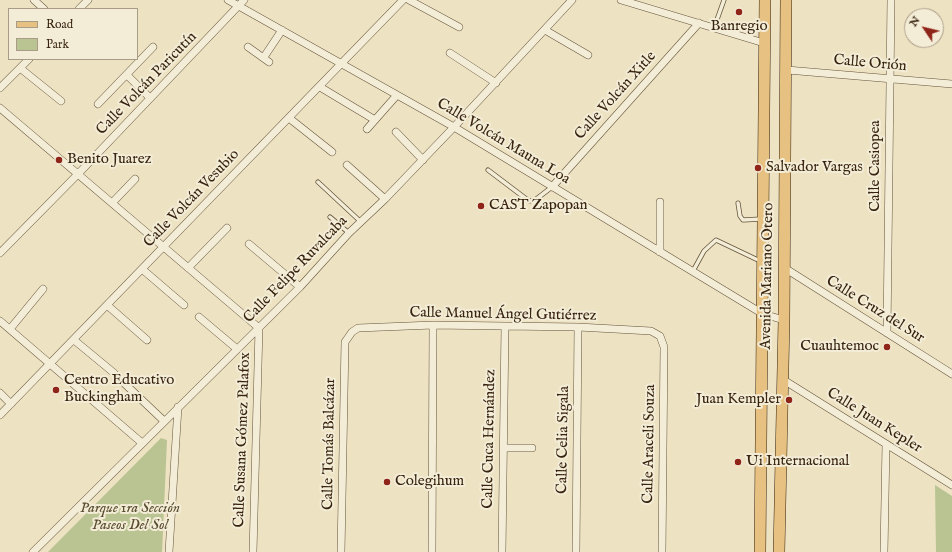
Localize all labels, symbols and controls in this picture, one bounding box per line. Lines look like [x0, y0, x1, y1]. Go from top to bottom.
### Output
marker: Banregio [734, 7, 744, 17]
legend [8, 8, 138, 60]
north arrow [904, 8, 944, 48]
text: N [907, 14, 923, 30]
text: Road [46, 17, 73, 32]
place label: Banregio [711, 18, 767, 36]
street label: Calle Volcán Paricutín [93, 29, 201, 139]
text: Park [46, 37, 69, 52]
street label: Calle Volcán Xitle [572, 48, 660, 144]
street label: Calle Orión [833, 52, 907, 76]
street label: Calle Volcán Mauna Loa [433, 95, 573, 189]
street label: Calle Casiopea [867, 120, 885, 212]
street label: Calle Volcán Vesubio [140, 146, 244, 252]
place label: Benito Juarez [67, 151, 152, 169]
marker: Benito Juarez [54, 155, 64, 165]
place label: Salvador Vargas [766, 159, 863, 177]
marker: Salvador Vargas [753, 163, 763, 173]
place label: CAST Zapopan [489, 197, 587, 215]
marker: CAST Zapopan [476, 201, 486, 211]
street label: Avenida Mariano Otero [758, 202, 778, 350]
street label: Calle Felipe Ruvalcaba [240, 213, 352, 327]
street label: Calle Cruz del Sur [822, 272, 928, 348]
street label: Calle Manuel Ángel Gutiérrez [409, 304, 597, 326]
place label: Cuauhtemoc [800, 338, 879, 356]
marker: Cuauhtemoc [882, 342, 892, 352]
street label: Calle Susana Gómez Palafox [231, 352, 255, 528]
street label: Calle Cuca Hernández [480, 369, 500, 509]
place label: Centro Educativo Buckingham [64, 372, 174, 407]
street label: Calle Tomás Balcázar [320, 378, 340, 510]
street label: Calle Araceli Souza [640, 384, 660, 504]
street label: Calle Juan Kepler [823, 384, 925, 458]
marker: Centro Educativo Buckingham [51, 385, 61, 395]
street label: Calle Celia Sigala [554, 386, 574, 494]
place label: Juan Kempler [696, 391, 781, 409]
marker: Juan Kempler [784, 395, 794, 405]
place label: Ui Internacional [746, 453, 849, 471]
marker: Ui Internacional [733, 457, 743, 467]
place label: Colegihum [395, 473, 464, 491]
marker: Colegihum [382, 477, 392, 487]
park label: Parque 1ra Sección Paseos Del Sol [80, 500, 180, 535]

